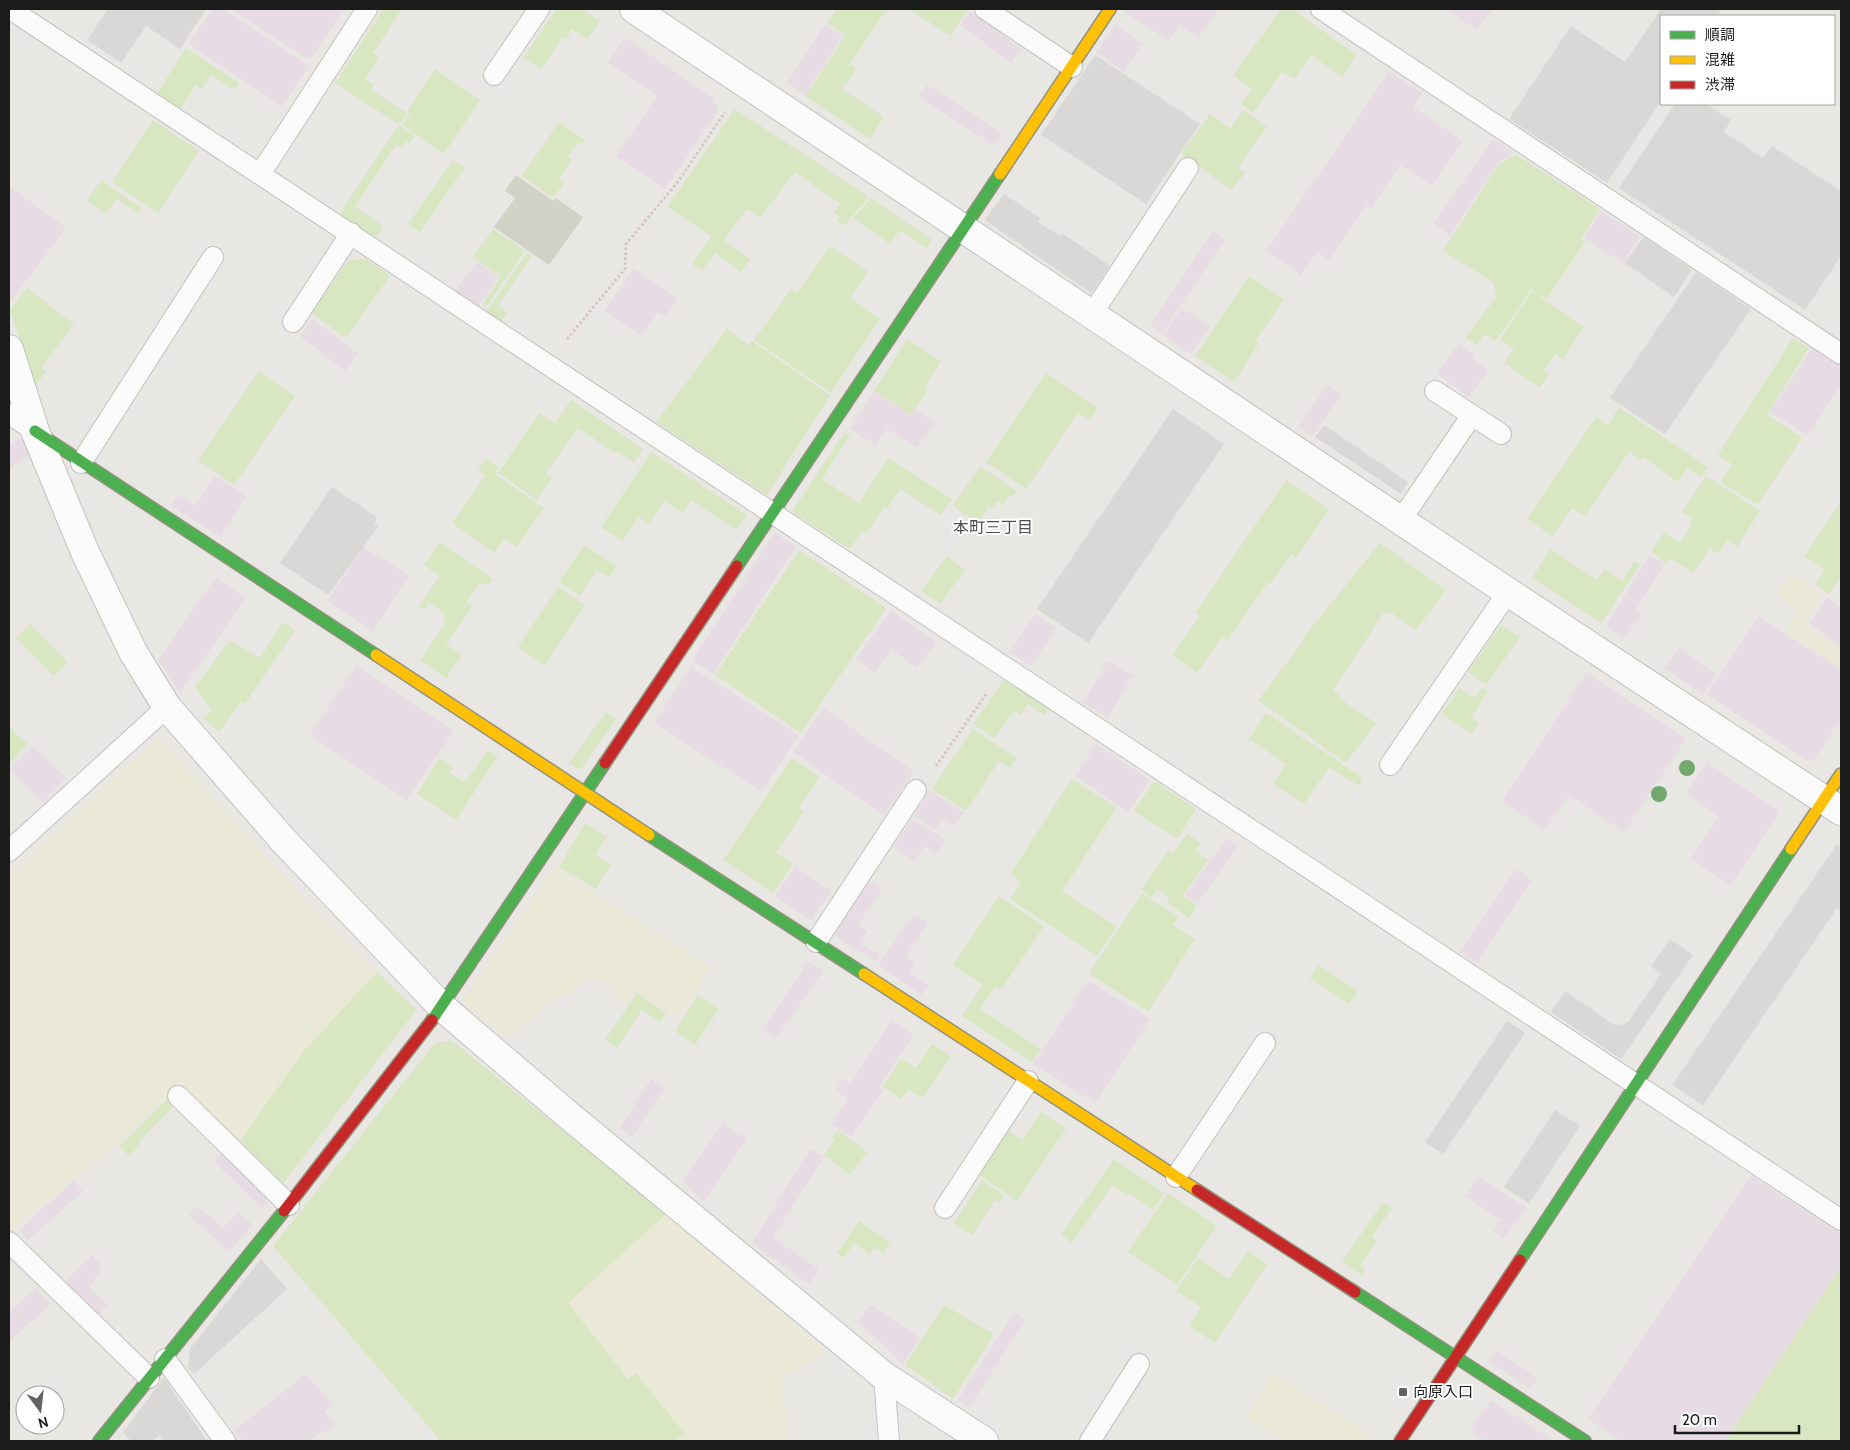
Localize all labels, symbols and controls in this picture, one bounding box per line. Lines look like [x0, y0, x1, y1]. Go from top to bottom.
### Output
legend [1660, 15, 1835, 105]
text: 順調 [1705, 26, 1735, 44]
text: 混雑 [1705, 51, 1735, 69]
text: 渋滞 [1705, 76, 1735, 94]
district label: 本町三丁目 [953, 518, 1033, 537]
place label: 向原入口 [1413, 1383, 1473, 1401]
north arrow [15, 1385, 65, 1435]
marker: 向原入口 [1397, 1386, 1409, 1398]
scale bar [1675, 1402, 1799, 1434]
text: 20 m [1682, 1411, 1717, 1429]
text: N [36, 1413, 50, 1433]

